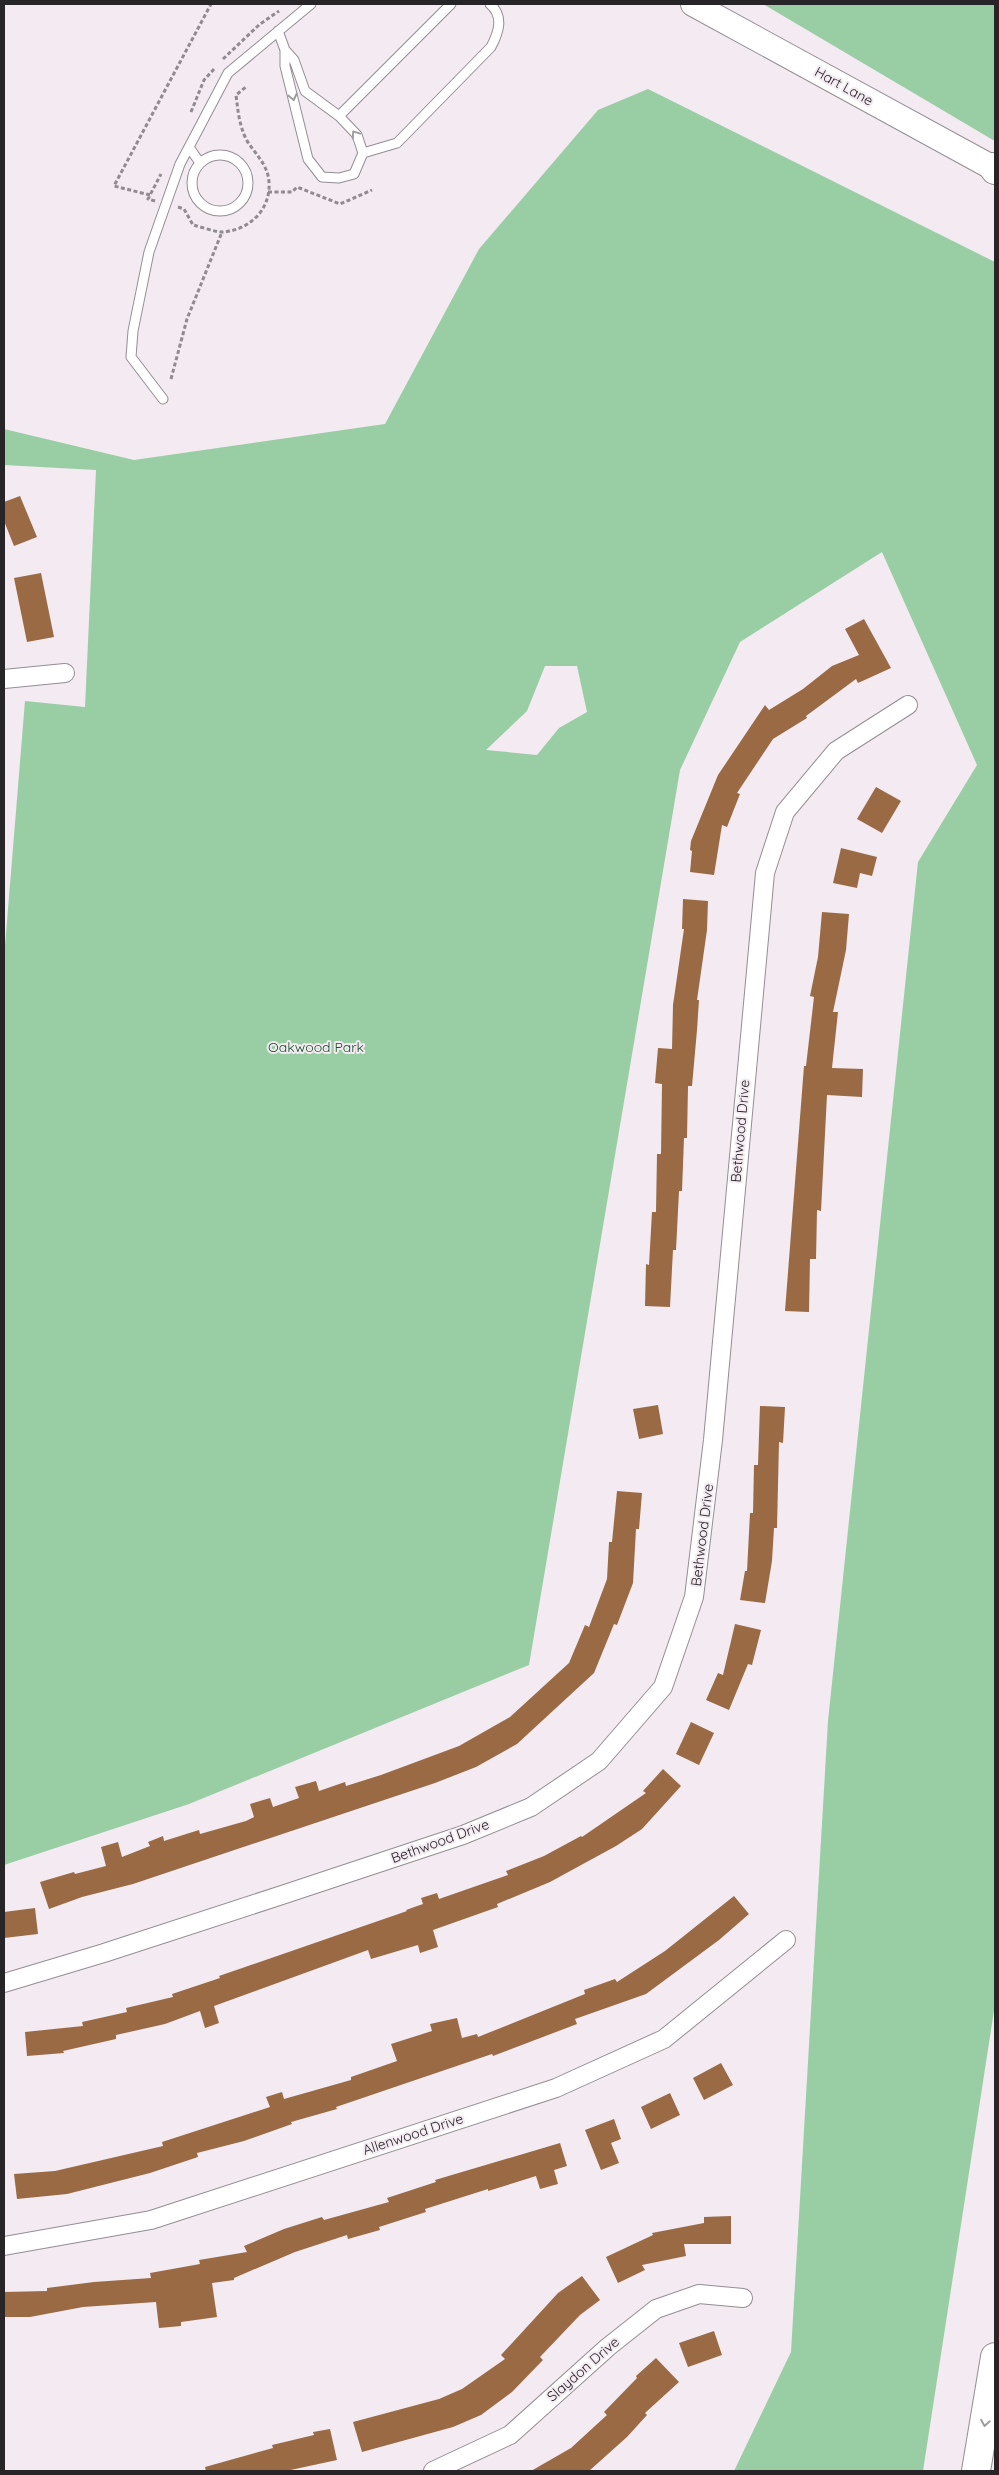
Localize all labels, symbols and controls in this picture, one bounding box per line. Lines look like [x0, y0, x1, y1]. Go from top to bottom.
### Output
street label: Hart Lane [811, 63, 877, 110]
one-way arrow [287, 93, 298, 102]
one-way arrow [352, 130, 361, 140]
park label: Oakwood Park [268, 1038, 364, 1056]
street label: Bethwood Drive [727, 1079, 753, 1183]
street label: Bethwood Drive [687, 1483, 717, 1587]
street label: Bethwood Drive [388, 1815, 492, 1867]
street label: Allenwood Drive [360, 2109, 466, 2159]
street label: Slaydon Drive [543, 2333, 623, 2405]
one-way arrow [980, 2418, 990, 2427]

